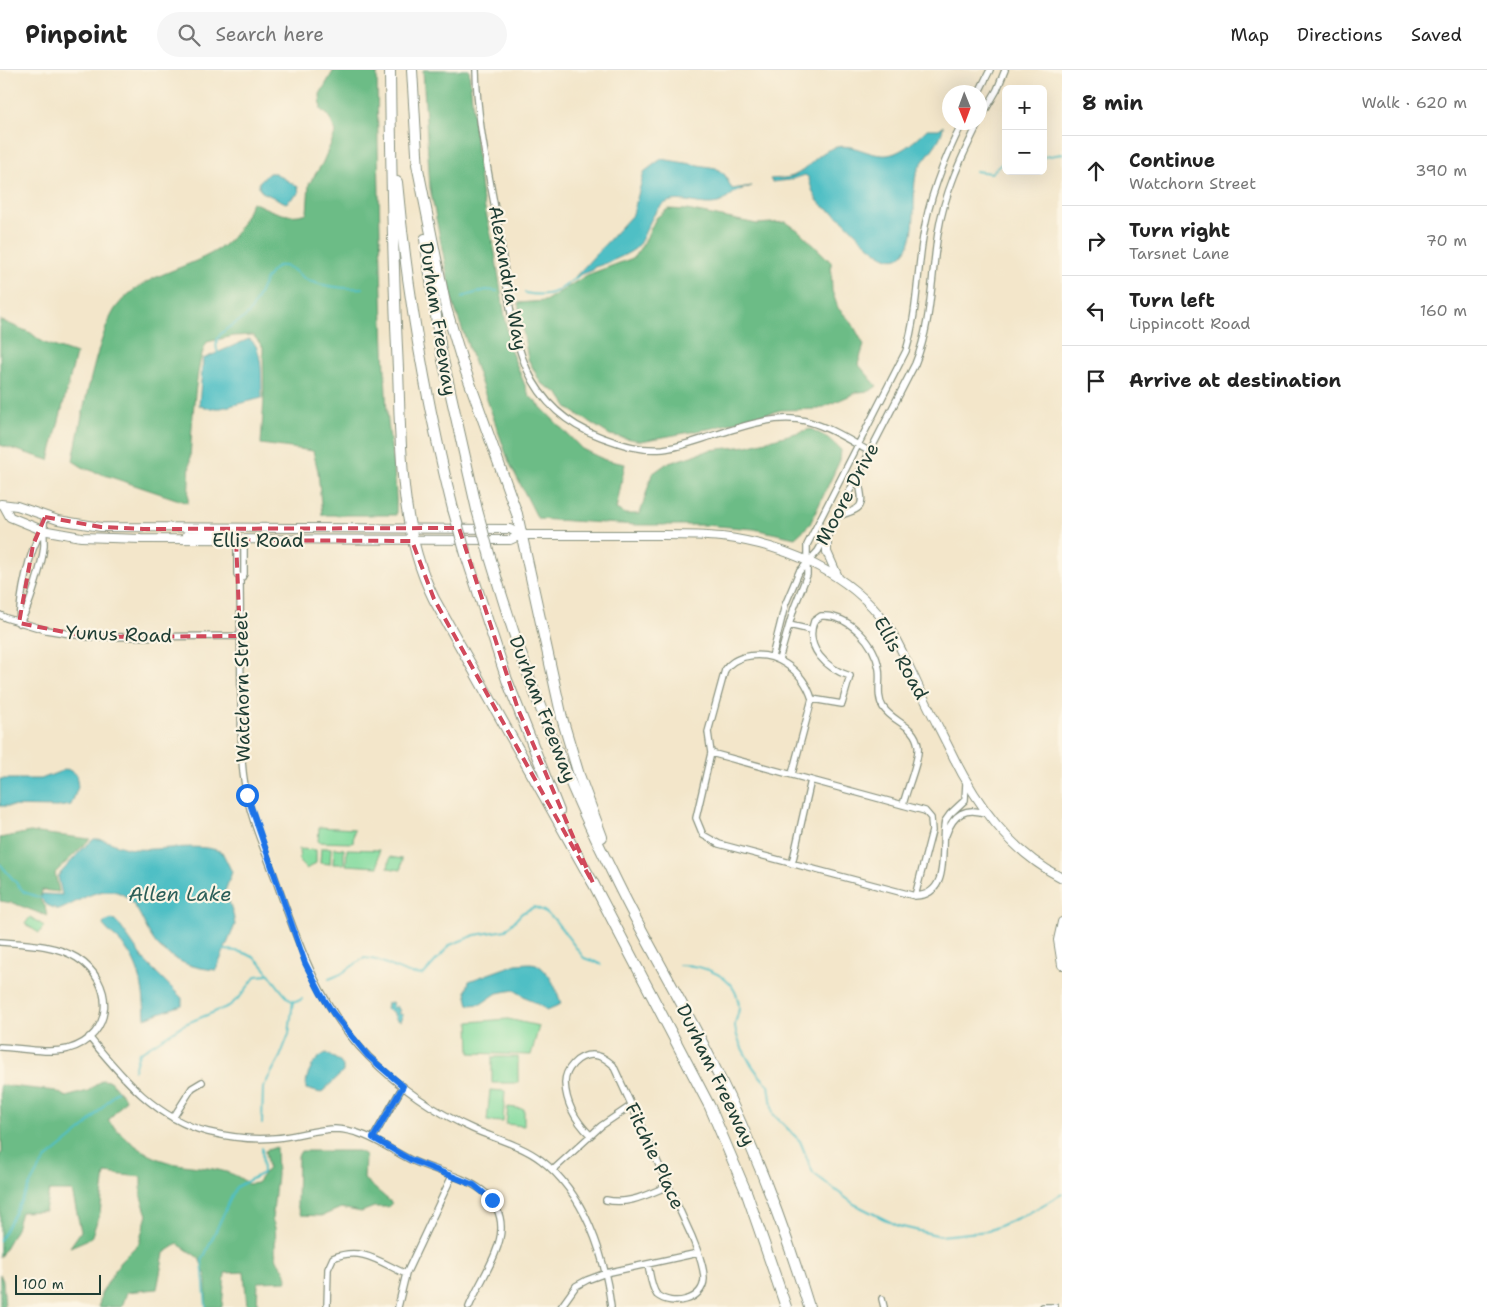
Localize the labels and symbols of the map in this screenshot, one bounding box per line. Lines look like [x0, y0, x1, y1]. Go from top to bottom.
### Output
north arrow [942, 85, 987, 130]
street label: Alexandria Way [483, 204, 533, 352]
street label: Durham Freeway [414, 240, 462, 398]
street label: Moore Drive [810, 438, 884, 550]
street label: Ellis Road [212, 528, 304, 553]
street label: Watchorn Street [228, 611, 256, 763]
street label: Ellis Road [868, 612, 934, 704]
street label: Yunus Road [65, 620, 173, 648]
street label: Durham Freeway [503, 632, 583, 786]
route start [236, 784, 259, 807]
water label: Allen Lake [128, 881, 232, 907]
street label: Durham Freeway [671, 1000, 761, 1150]
street label: Fitchie Place [619, 1099, 691, 1213]
route end [481, 1189, 504, 1212]
scale bar [15, 1272, 101, 1295]

